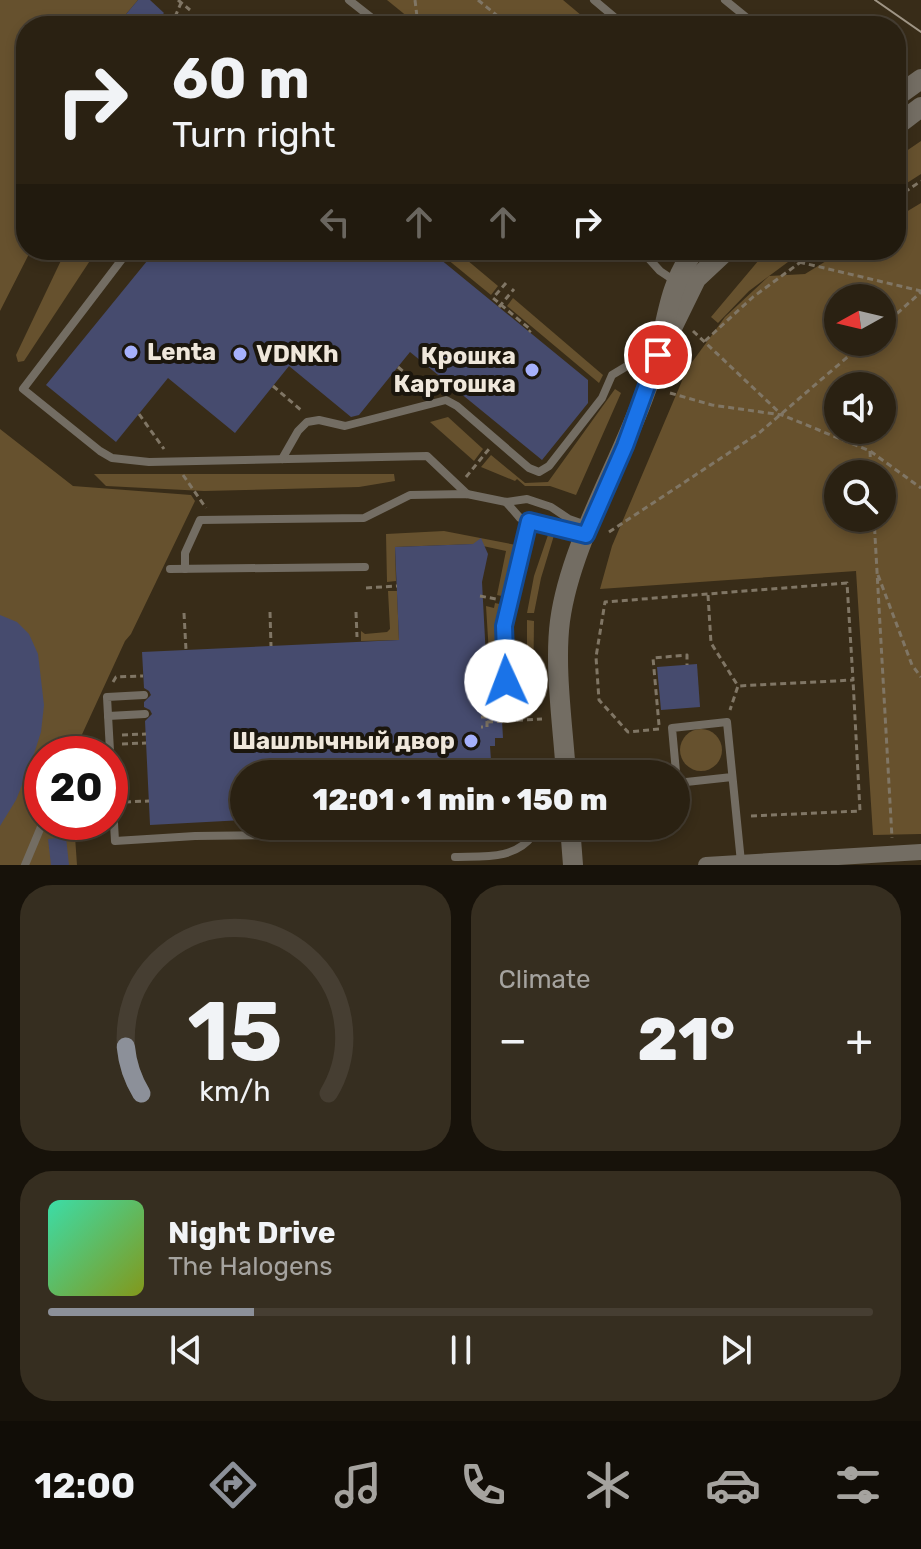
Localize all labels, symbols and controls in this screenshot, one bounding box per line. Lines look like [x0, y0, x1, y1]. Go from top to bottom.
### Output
text: 60 m [172, 46, 310, 112]
icon: right [40, 48, 144, 152]
text: Turn right [172, 113, 336, 156]
icon: left [313, 200, 357, 244]
icon: ahead [397, 200, 441, 244]
icon: ahead [481, 200, 525, 244]
icon: right [565, 200, 609, 244]
north arrow [824, 284, 896, 356]
map controls [824, 284, 896, 532]
pin [624, 321, 692, 389]
icon: arrive [636, 333, 680, 377]
place label: Lenta [147, 338, 216, 366]
place label: VDNKh [256, 340, 339, 368]
place label: Крошка Картошка [393, 342, 516, 398]
marker: Lenta [122, 343, 140, 361]
marker: VDNKh [231, 345, 249, 363]
marker: Крошка Картошка [523, 361, 541, 379]
button: sound [824, 372, 896, 444]
button: search [824, 460, 896, 532]
position arrow [464, 639, 548, 723]
place label: Шашлычный двор [232, 727, 455, 755]
marker: Шашлычный двор [462, 732, 480, 750]
speed limit sign: 20 [24, 736, 128, 840]
text: 12:01 · 1 min · 150 m [312, 782, 608, 818]
text: Climate [499, 964, 591, 995]
text: 15 [188, 982, 283, 1081]
text: 21° [638, 1004, 735, 1075]
text: − [499, 1014, 527, 1066]
text: + [846, 1014, 873, 1066]
text: km/h [200, 1074, 271, 1108]
text: Night Drive [168, 1215, 336, 1251]
text: The Halogens [168, 1251, 333, 1282]
icon: previous [164, 1328, 208, 1372]
icon: pause [439, 1328, 483, 1372]
icon: next [714, 1328, 758, 1372]
icon: directions [205, 1457, 261, 1513]
icon: music [330, 1457, 386, 1513]
icon: phone [455, 1457, 511, 1513]
icon: climate [580, 1457, 636, 1513]
icon: car [705, 1457, 761, 1513]
icon: filters [830, 1457, 886, 1513]
text: 12:00 [35, 1464, 135, 1507]

